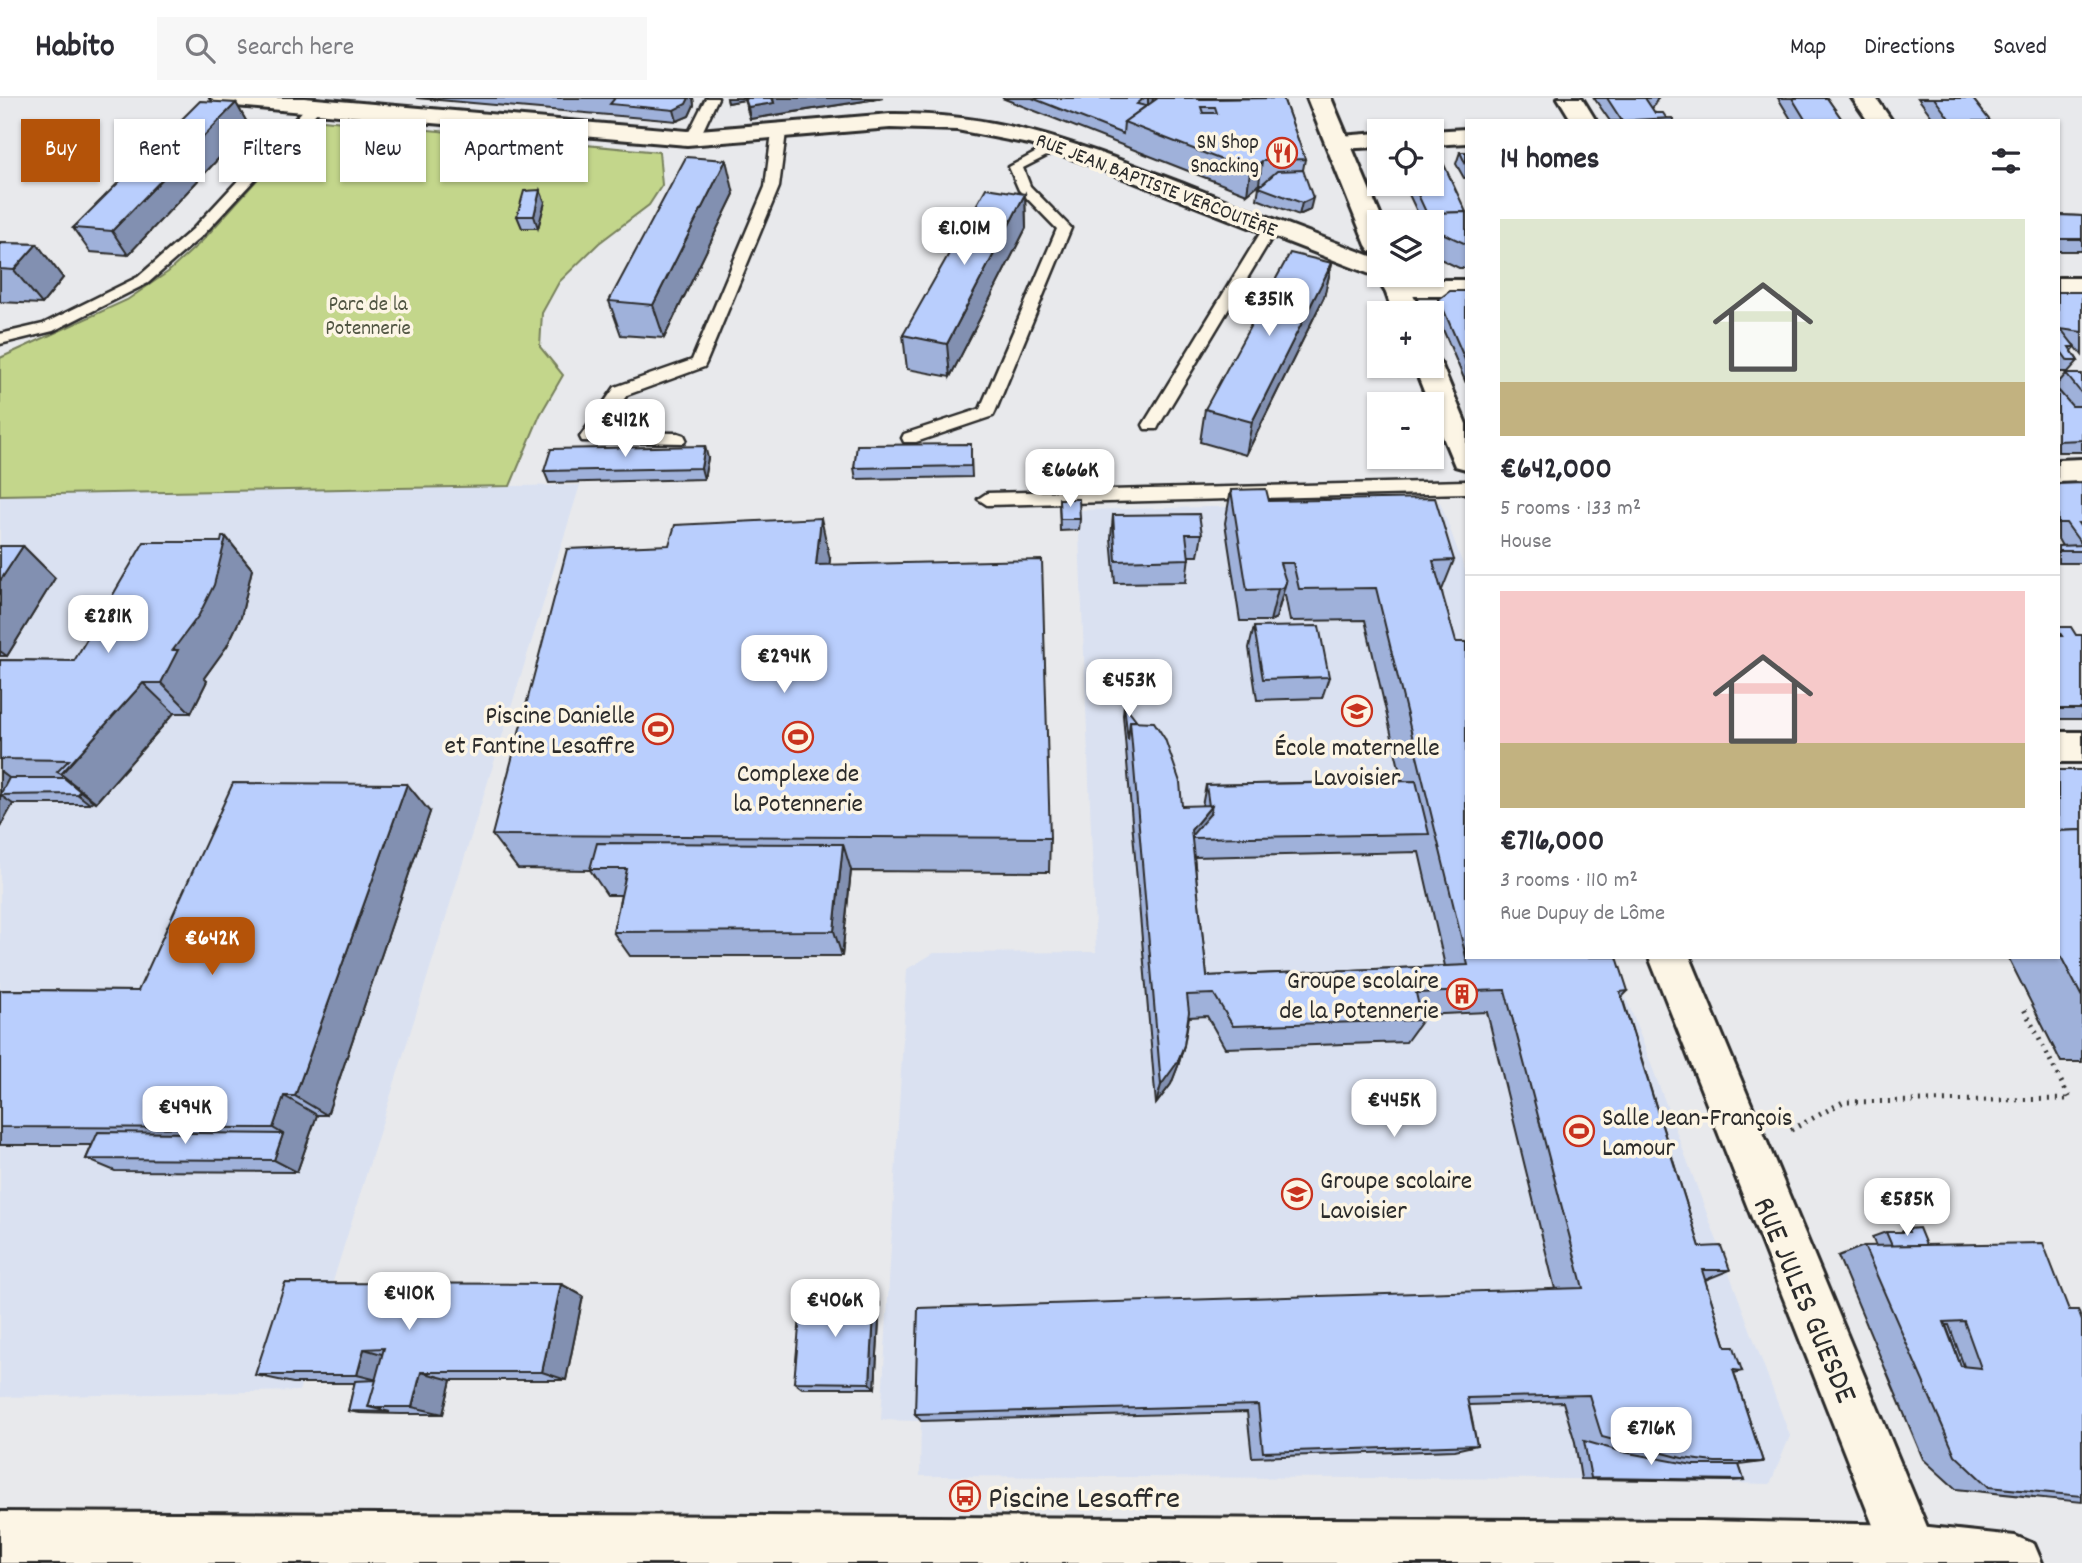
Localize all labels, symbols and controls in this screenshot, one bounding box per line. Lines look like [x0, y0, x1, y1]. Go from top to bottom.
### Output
search box [157, 17, 647, 80]
text: Habito [35, 25, 115, 72]
icon: search [181, 29, 219, 67]
text: Search here [237, 30, 354, 67]
text: Map [1790, 31, 1826, 65]
text: Directions [1864, 31, 1955, 65]
text: Saved [1993, 31, 2047, 65]
chip: Buy [21, 119, 100, 182]
chip: Rent [114, 119, 205, 182]
chip: Filters [219, 119, 326, 182]
chip: New [340, 119, 426, 182]
chip: Apartment [440, 119, 588, 182]
map controls [1367, 119, 1444, 469]
button: locate [1367, 119, 1444, 196]
street label: RUE JEAN BAPTISTE VERCOUTÈRE [1031, 127, 1281, 247]
place label: SN Shop Snacking [1190, 129, 1259, 183]
restaurant icon: SN Shop Snacking [1265, 136, 1299, 170]
text: 14 homes [1500, 140, 1599, 183]
icon: filters [1987, 142, 2025, 180]
pin: €1.01M [907, 208, 1021, 267]
button: layers [1367, 210, 1444, 287]
text: €1.01M [938, 213, 990, 246]
icon: home [1700, 264, 1826, 390]
pin: €351K [1220, 278, 1318, 338]
text: €351K [1244, 284, 1294, 317]
park label: Parc de la Potennerie [325, 291, 411, 345]
button: + [1367, 301, 1444, 378]
button: − [1367, 392, 1444, 469]
pin: €412K [576, 400, 674, 459]
text: €412K [601, 405, 649, 438]
pin: €666K [1021, 450, 1119, 509]
text: €642,000 [1500, 450, 1612, 493]
text: €666K [1041, 455, 1099, 488]
text: 5 rooms · 133 m² [1500, 493, 1641, 526]
text: House [1500, 526, 1552, 559]
pin: €281K [59, 596, 157, 655]
text: €281K [84, 601, 132, 634]
pin: €294K [735, 636, 833, 695]
icon: home [1700, 636, 1826, 762]
text: €294K [757, 641, 811, 674]
pin: €453K [1080, 660, 1178, 719]
text: €453K [1102, 665, 1156, 698]
school or university icon: École maternelle Lavoisier [1340, 694, 1374, 728]
place label: Piscine Danielle et Fantine Lesaffre [445, 699, 635, 766]
sports icon: Piscine Danielle et Fantine Lesaffre [641, 712, 675, 746]
sports icon: Complexe de la Potennerie [781, 720, 815, 754]
place label: École maternelle Lavoisier [1274, 731, 1440, 798]
place label: Complexe de la Potennerie [733, 757, 863, 824]
text: €716,000 [1500, 822, 1604, 865]
text: 3 rooms · 110 m² [1500, 865, 1638, 898]
text: Rue Dupuy de Lôme [1500, 898, 1665, 931]
pin: €642K [163, 918, 261, 977]
text: €642K [185, 923, 239, 956]
place label: Groupe scolaire de la Potennerie [1279, 964, 1439, 1031]
building icon: Groupe scolaire de la Potennerie [1445, 977, 1479, 1011]
pin: €445K [1345, 1080, 1443, 1139]
text: €445K [1367, 1085, 1421, 1118]
pin: €494K [136, 1086, 234, 1146]
text: €494K [158, 1092, 212, 1125]
place label: Salle Jean-François Lamour [1602, 1101, 1793, 1168]
sports icon: Salle Jean-François Lamour [1562, 1114, 1596, 1148]
place label: Groupe scolaire Lavoisier [1320, 1164, 1472, 1231]
school or university icon: Groupe scolaire Lavoisier [1280, 1177, 1314, 1211]
pin: €585K [1858, 1178, 1956, 1238]
text: €585K [1880, 1184, 1934, 1217]
street label: RUE JULES GUESDE [1738, 1191, 1867, 1412]
pin: €410K [360, 1272, 458, 1332]
text: €410K [384, 1278, 434, 1311]
pin: €406K [786, 1280, 884, 1339]
text: €406K [807, 1285, 863, 1318]
pin: €716K [1602, 1408, 1700, 1467]
text: €716K [1627, 1413, 1675, 1446]
place label: Piscine Lesaffre [988, 1478, 1180, 1524]
bus stop icon: Piscine Lesaffre [948, 1479, 982, 1513]

